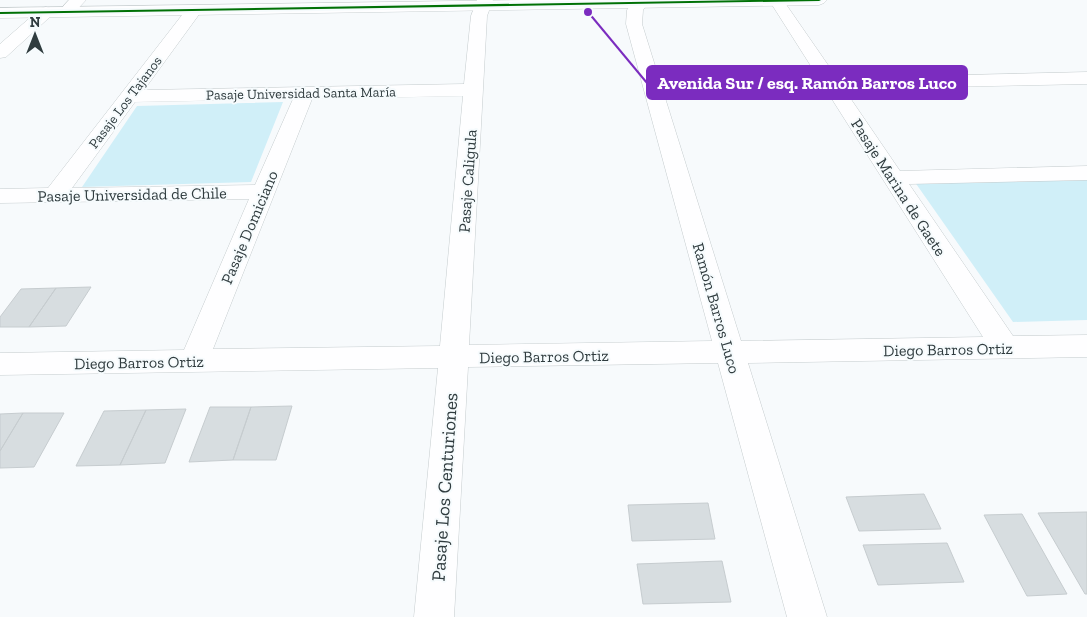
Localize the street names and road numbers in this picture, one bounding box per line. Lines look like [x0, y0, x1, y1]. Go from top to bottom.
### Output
street label: Pasaje Los Tajanos [85, 53, 166, 152]
street label: Pasaje Universidad Santa María [206, 83, 396, 104]
street label: Pasaje Marina de Gaete [847, 115, 950, 259]
street label: Pasaje Caligula [454, 129, 481, 233]
street label: Pasaje Domiciano [217, 168, 282, 287]
street label: Pasaje Universidad de Chile [37, 183, 227, 206]
street label: Ramón Barros Luco [689, 241, 744, 376]
street label: Diego Barros Ortiz [883, 339, 1013, 360]
street label: Diego Barros Ortiz [479, 346, 609, 367]
street label: Diego Barros Ortiz [74, 352, 204, 373]
street label: Pasaje Los Centuriones [426, 392, 463, 582]

